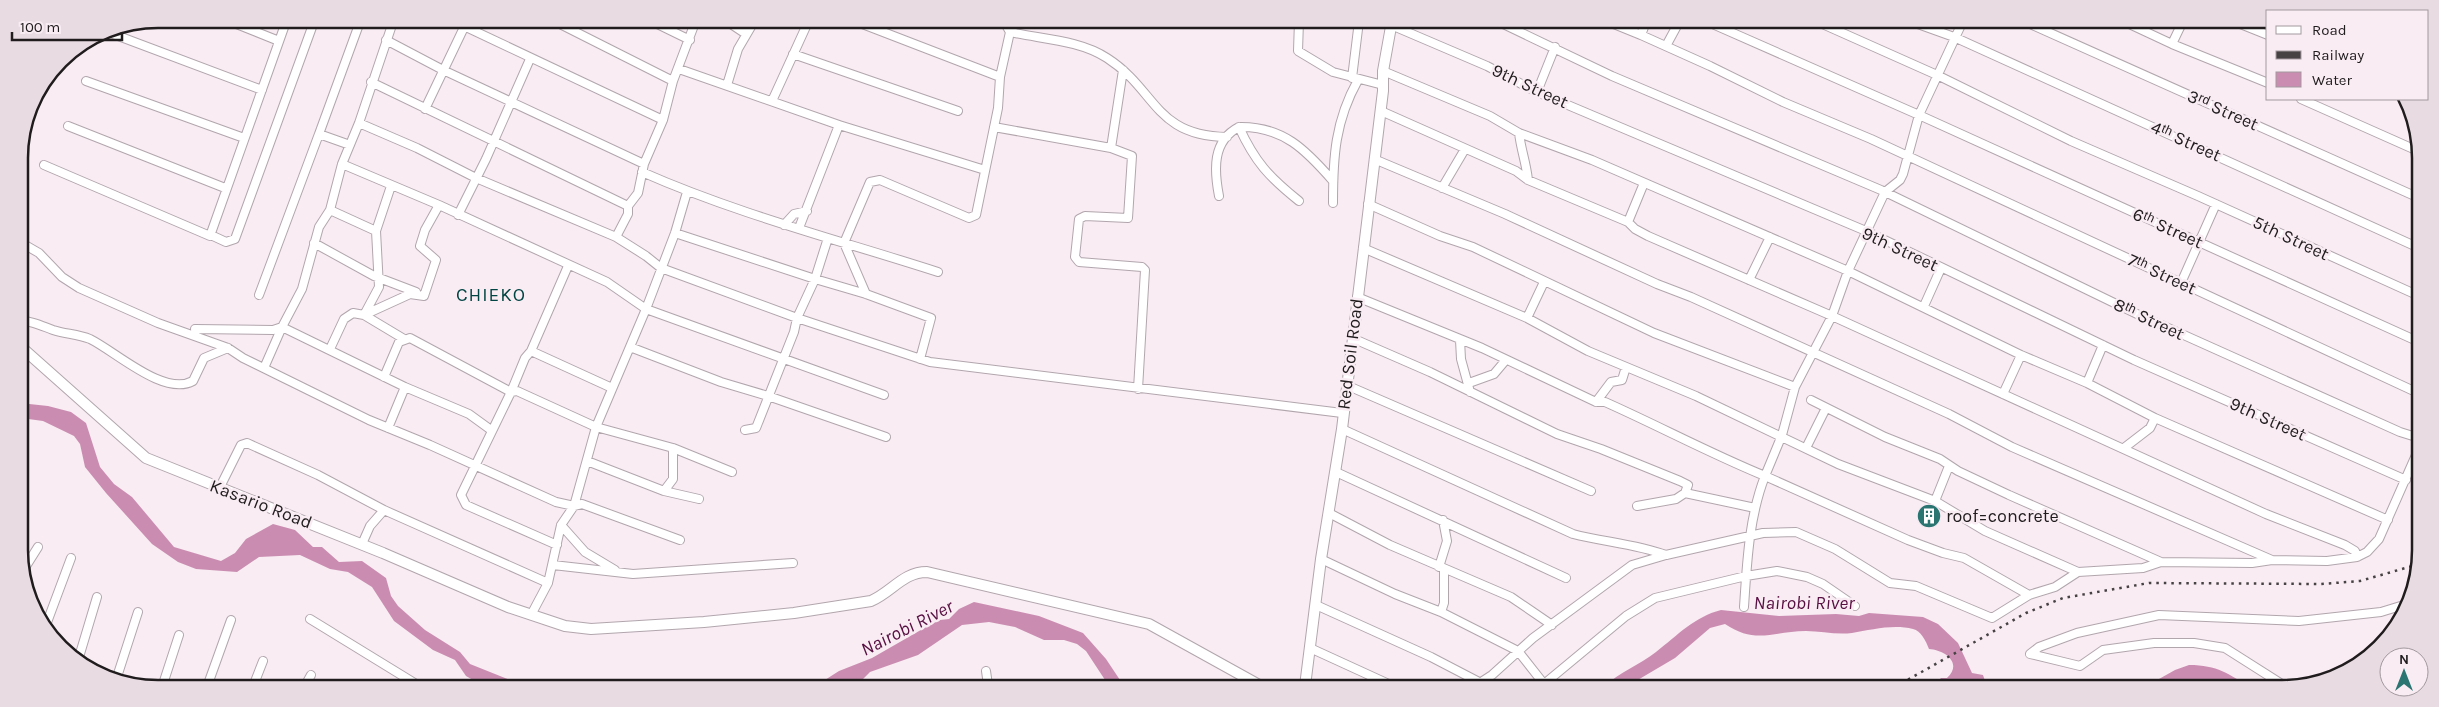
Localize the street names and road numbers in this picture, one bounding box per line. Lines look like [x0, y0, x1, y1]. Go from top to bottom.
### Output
street label: 9th Street [1488, 59, 1572, 113]
street label: 3ʳᵈ Street [2184, 85, 2262, 135]
street label: 4ᵗʰ Street [2147, 116, 2225, 166]
street label: 6ᵗʰ Street [2129, 203, 2207, 253]
street label: 5th Street [2249, 211, 2333, 265]
street label: 9th Street [1858, 222, 1942, 276]
street label: 7ᵗʰ Street [2124, 249, 2200, 299]
street label: 8ᵗʰ Street [2110, 293, 2188, 345]
street label: Red Soil Road [1332, 297, 1368, 411]
street label: 9th Street [2226, 392, 2310, 446]
street label: Kasario Road [207, 474, 315, 534]

